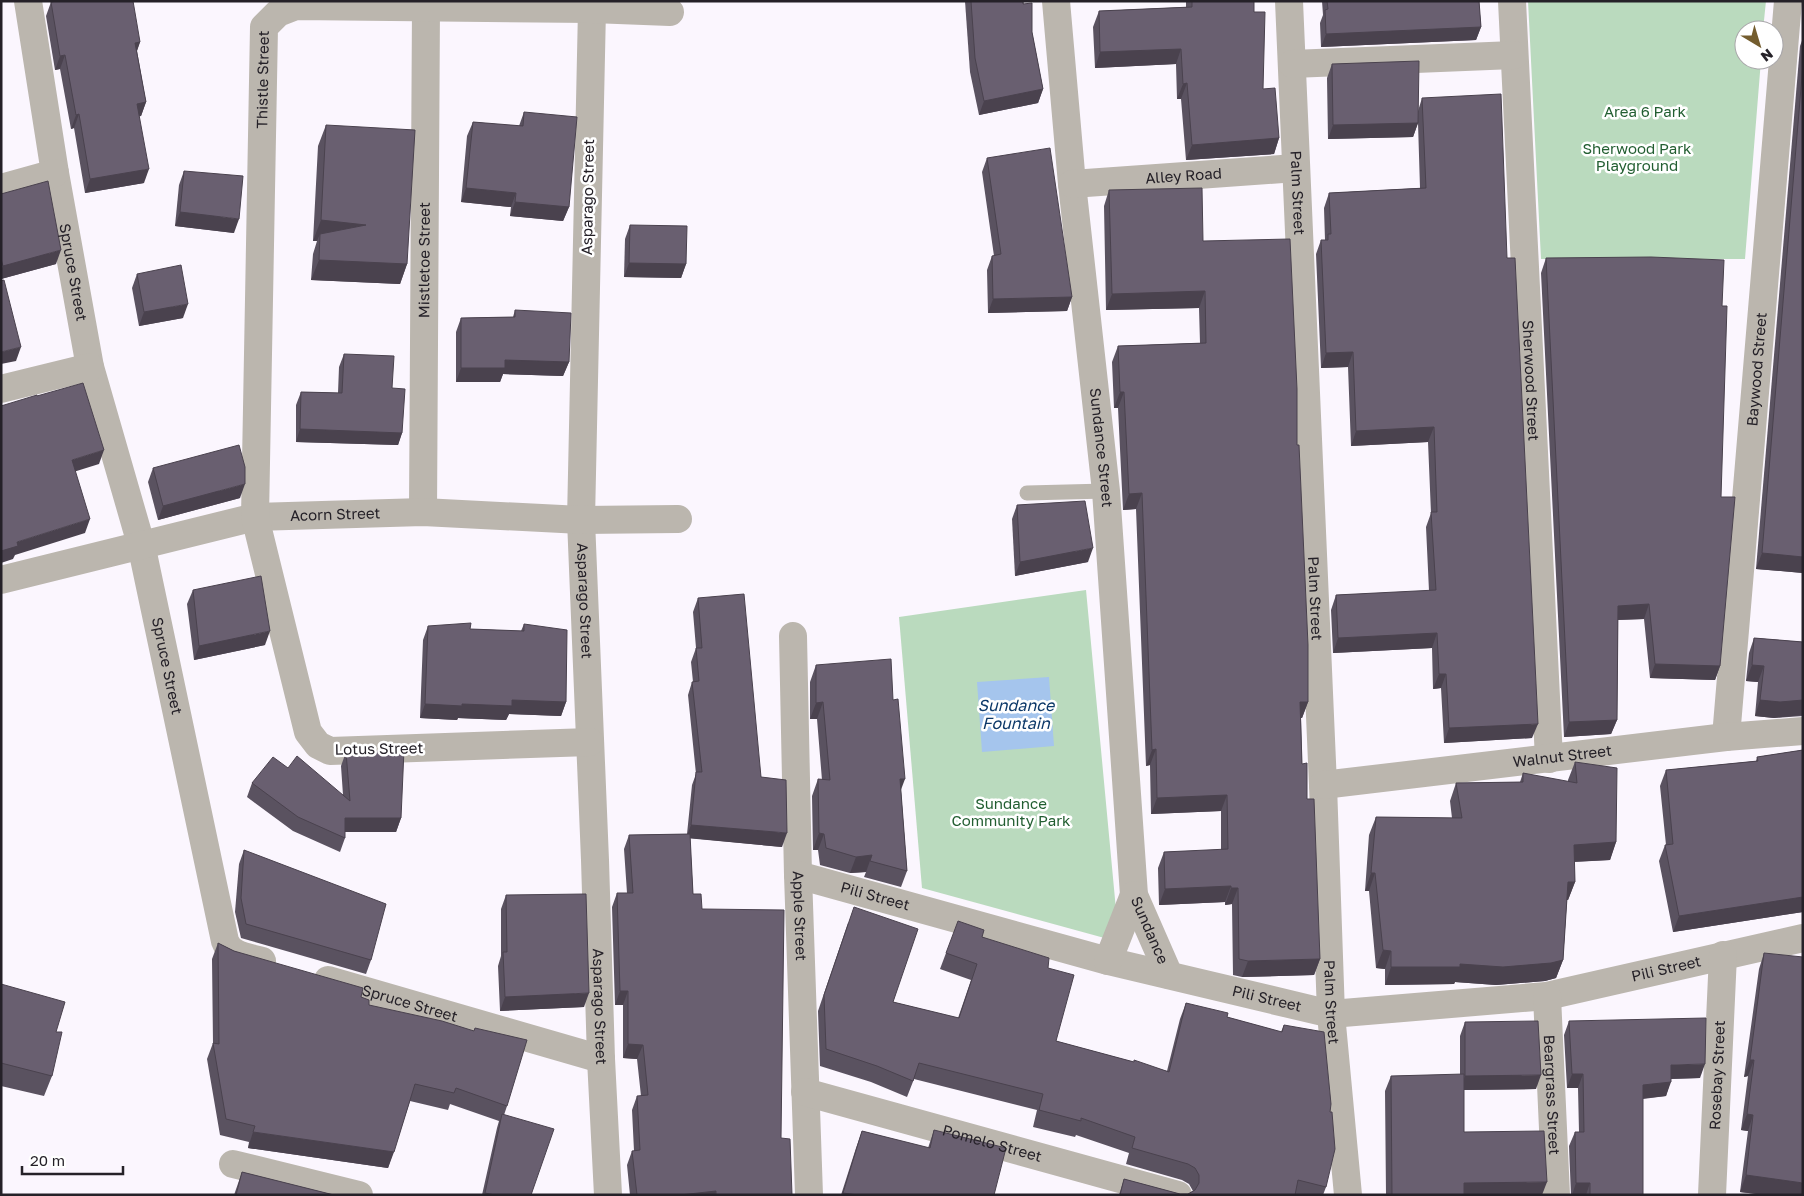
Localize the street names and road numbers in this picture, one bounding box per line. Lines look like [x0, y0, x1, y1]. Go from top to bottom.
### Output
street label: Thistle Street [252, 30, 272, 129]
street label: Asparago Street [577, 139, 597, 255]
street label: Palm Street [1287, 150, 1309, 235]
street label: Alley Road [1145, 163, 1222, 187]
street label: Mistletoe Street [414, 202, 433, 318]
street label: Spruce Street [56, 222, 92, 322]
street label: Baywood Street [1742, 311, 1770, 427]
street label: Sherwood Street [1520, 320, 1543, 441]
street label: Sundance Street [1087, 387, 1117, 508]
street label: Acorn Street [290, 503, 381, 524]
street label: Asparago Street [574, 542, 597, 659]
street label: Palm Street [1305, 556, 1327, 641]
street label: Spruce Street [149, 615, 187, 716]
street label: Lotus Street [335, 738, 423, 758]
street label: Walnut Street [1512, 741, 1613, 770]
street label: Apple Street [790, 871, 811, 961]
street label: Pili Street [839, 877, 912, 914]
street label: Sundance [1128, 893, 1173, 967]
street label: Asparago Street [590, 948, 611, 1065]
street label: Pili Street [1630, 951, 1703, 985]
street label: Palm Street [1321, 960, 1344, 1045]
street label: Spruce Street [360, 980, 460, 1025]
street label: Pili Street [1231, 981, 1304, 1015]
street label: Rosebay Street [1705, 1020, 1728, 1130]
street label: Beargrass Street [1541, 1034, 1564, 1155]
street label: Pomelo Street [940, 1120, 1044, 1165]

